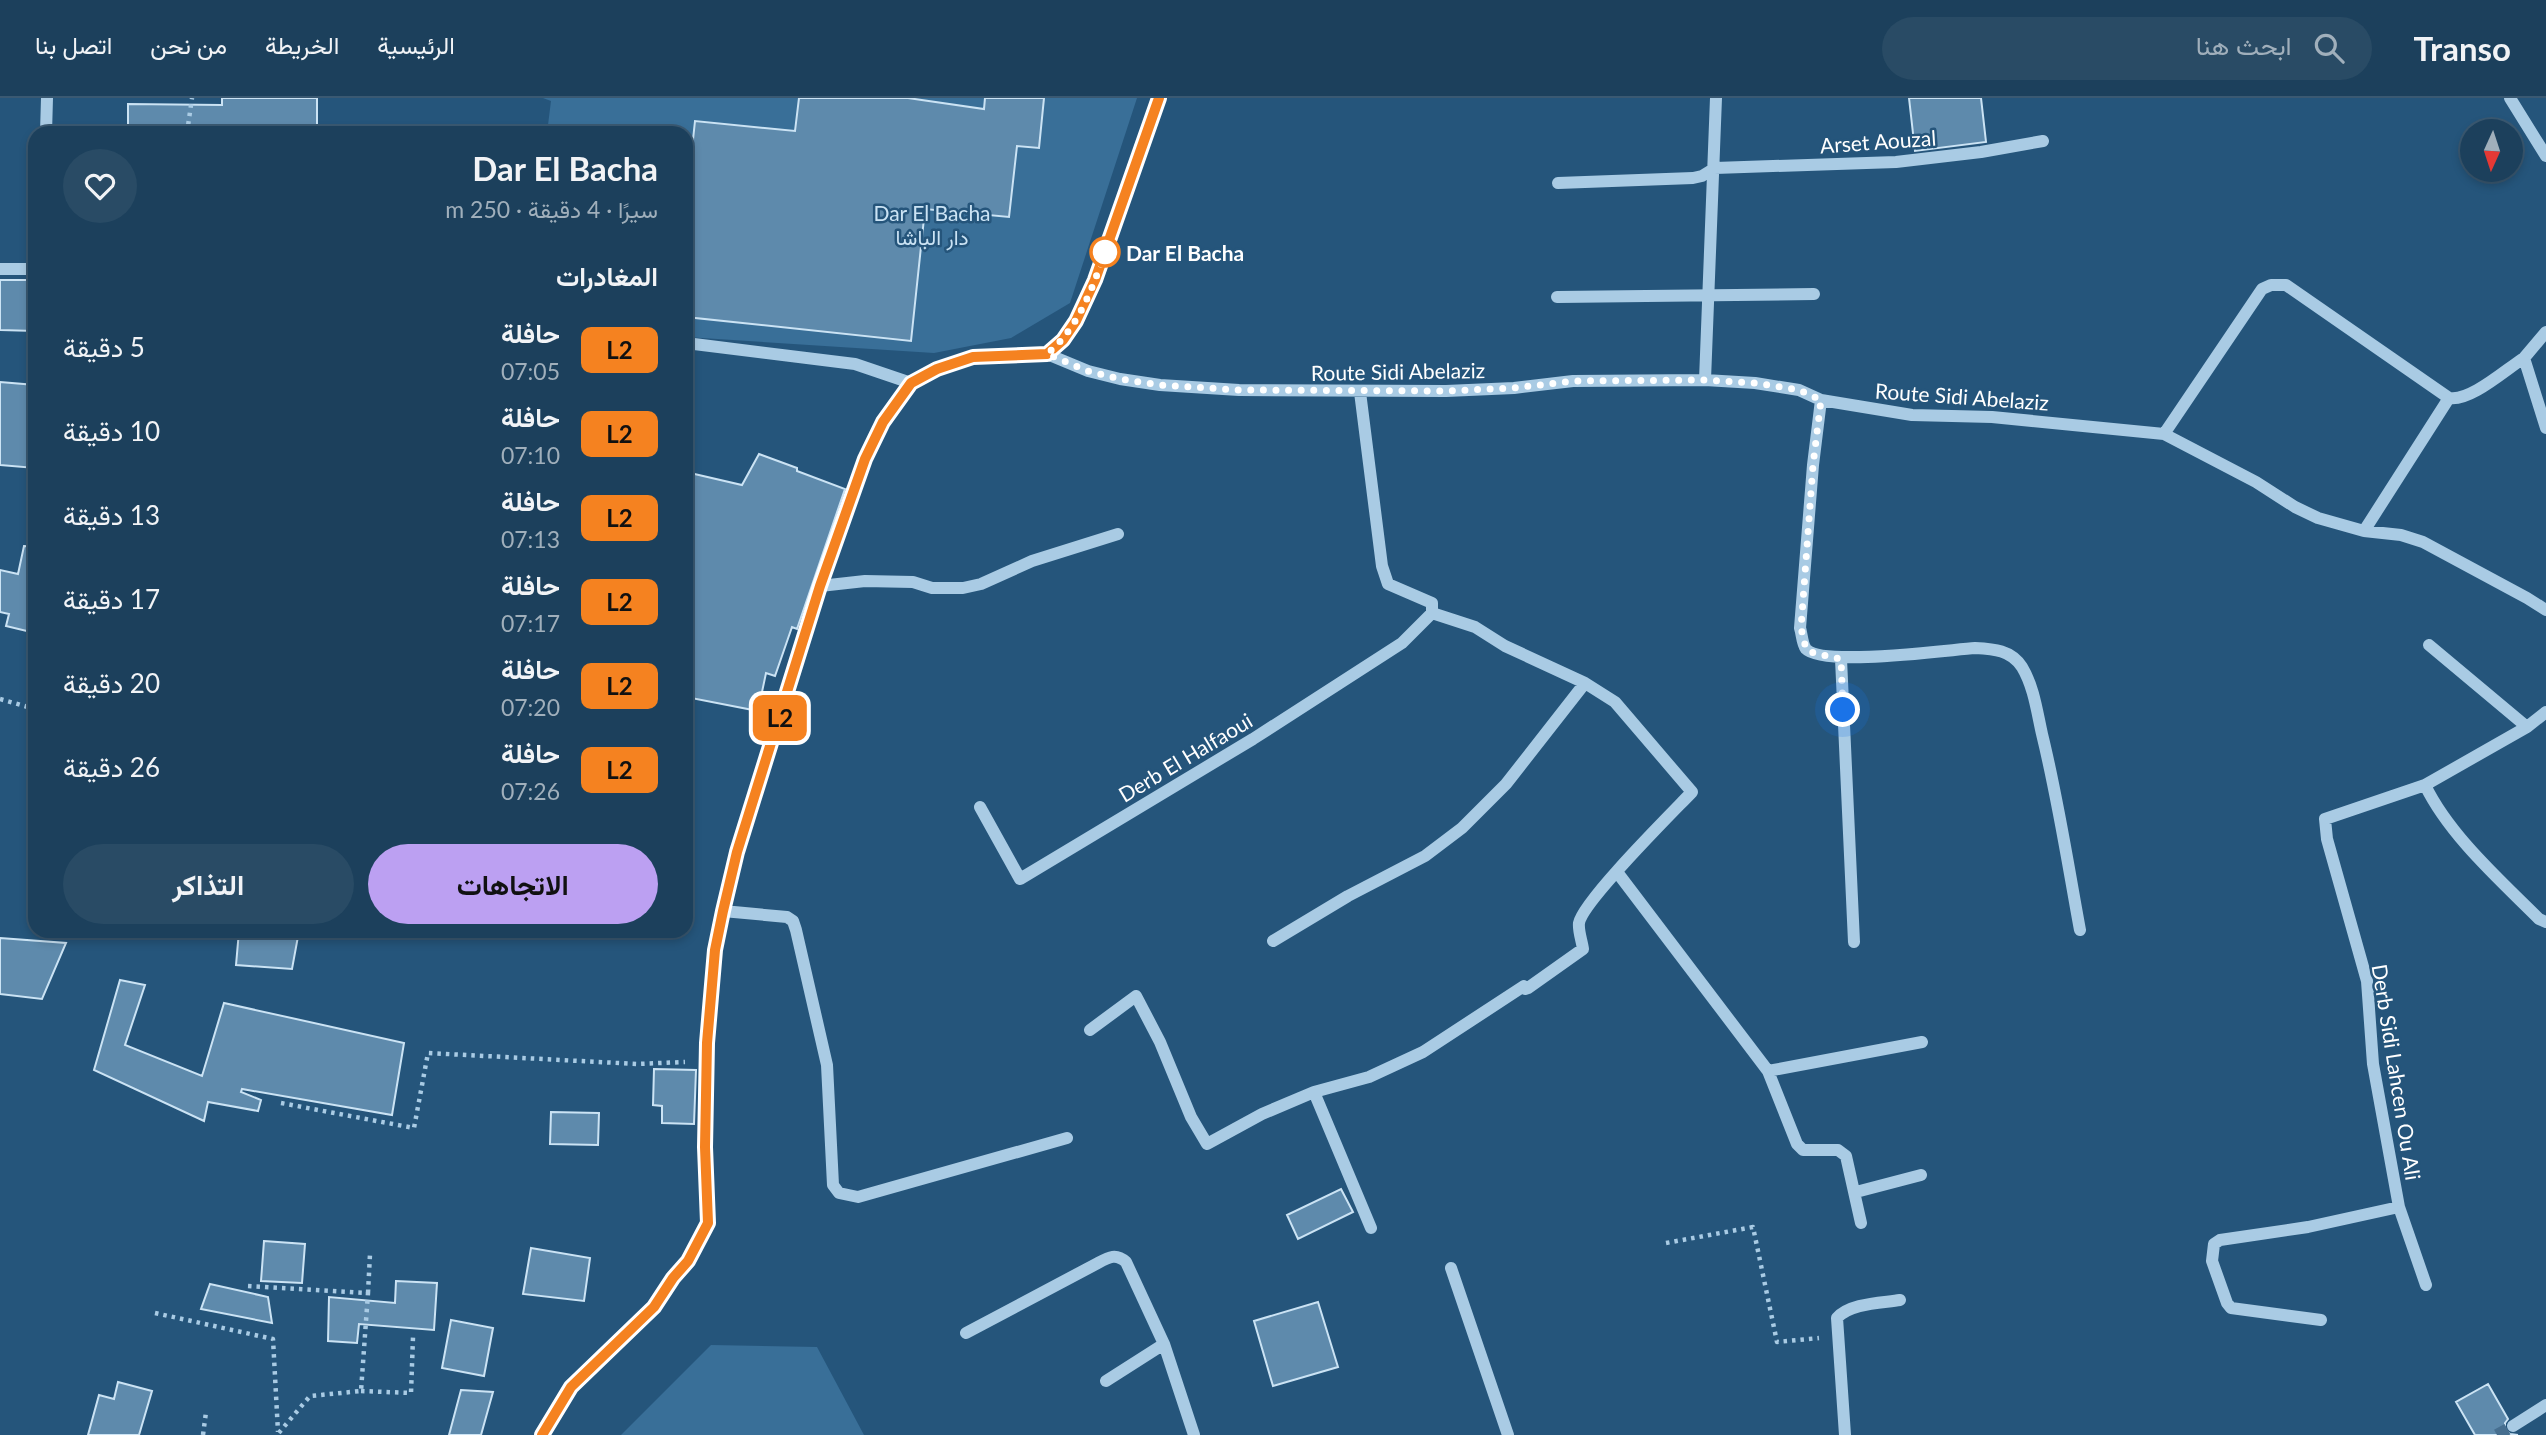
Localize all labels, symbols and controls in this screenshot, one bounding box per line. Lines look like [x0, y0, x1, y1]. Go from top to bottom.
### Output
search box [1882, 17, 2372, 80]
text: Transo [2414, 28, 2511, 68]
text: ابحث هنا [2196, 29, 2292, 61]
icon: search [2310, 29, 2348, 67]
text: اتصل بنا [35, 30, 112, 59]
text: من نحن [150, 30, 227, 59]
text: الخريطة [265, 30, 339, 59]
text: الرئيسية [377, 30, 455, 59]
north arrow [2460, 119, 2524, 182]
map controls [2460, 119, 2523, 182]
street label: Arset Aouzal [1819, 124, 1937, 158]
text: Dar El Bacha [472, 148, 658, 188]
button: heart [63, 149, 137, 223]
text: سيرًا · 4 دقيقة · 250 m [445, 195, 658, 223]
park label: Dar El Bacha دار الباشا [873, 200, 991, 251]
marker: Dar El Bacha [1090, 237, 1120, 267]
place label: Dar El Bacha [1126, 240, 1244, 265]
text: المغادرات [556, 260, 658, 292]
text: حافلة [501, 317, 560, 349]
text: 5 دقيقة [63, 331, 145, 363]
text: L2 [606, 335, 633, 364]
text: 07:05 [501, 357, 560, 385]
street label: Route Sidi Abelaziz [1311, 357, 1485, 385]
street label: Route Sidi Abelaziz [1874, 377, 2050, 415]
text: حافلة [501, 401, 560, 433]
text: 10 دقيقة [63, 415, 160, 447]
text: L2 [606, 419, 633, 448]
text: 07:10 [501, 441, 560, 469]
text: حافلة [501, 485, 560, 517]
text: 13 دقيقة [63, 499, 160, 531]
text: L2 [606, 503, 633, 532]
text: 07:13 [501, 525, 560, 553]
text: حافلة [501, 569, 560, 601]
text: 17 دقيقة [63, 583, 160, 615]
text: L2 [606, 587, 633, 616]
text: 07:17 [501, 609, 560, 637]
text: حافلة [501, 653, 560, 685]
text: 20 دقيقة [63, 667, 160, 699]
text: L2 [606, 671, 633, 700]
your location [1825, 692, 1860, 727]
text: 07:20 [501, 693, 560, 721]
line badge: L2 [748, 695, 812, 741]
text: L2 [767, 703, 793, 732]
street label: Derb El Halfaoui [1114, 707, 1256, 807]
text: حافلة [501, 737, 560, 769]
text: 26 دقيقة [63, 751, 160, 783]
text: L2 [606, 755, 633, 784]
text: 07:26 [501, 777, 560, 805]
button: التذاكر [63, 844, 354, 924]
button: الاتجاهات [368, 844, 658, 924]
street label: Derb Sidi Lahcen Ou Ali [2368, 962, 2426, 1182]

